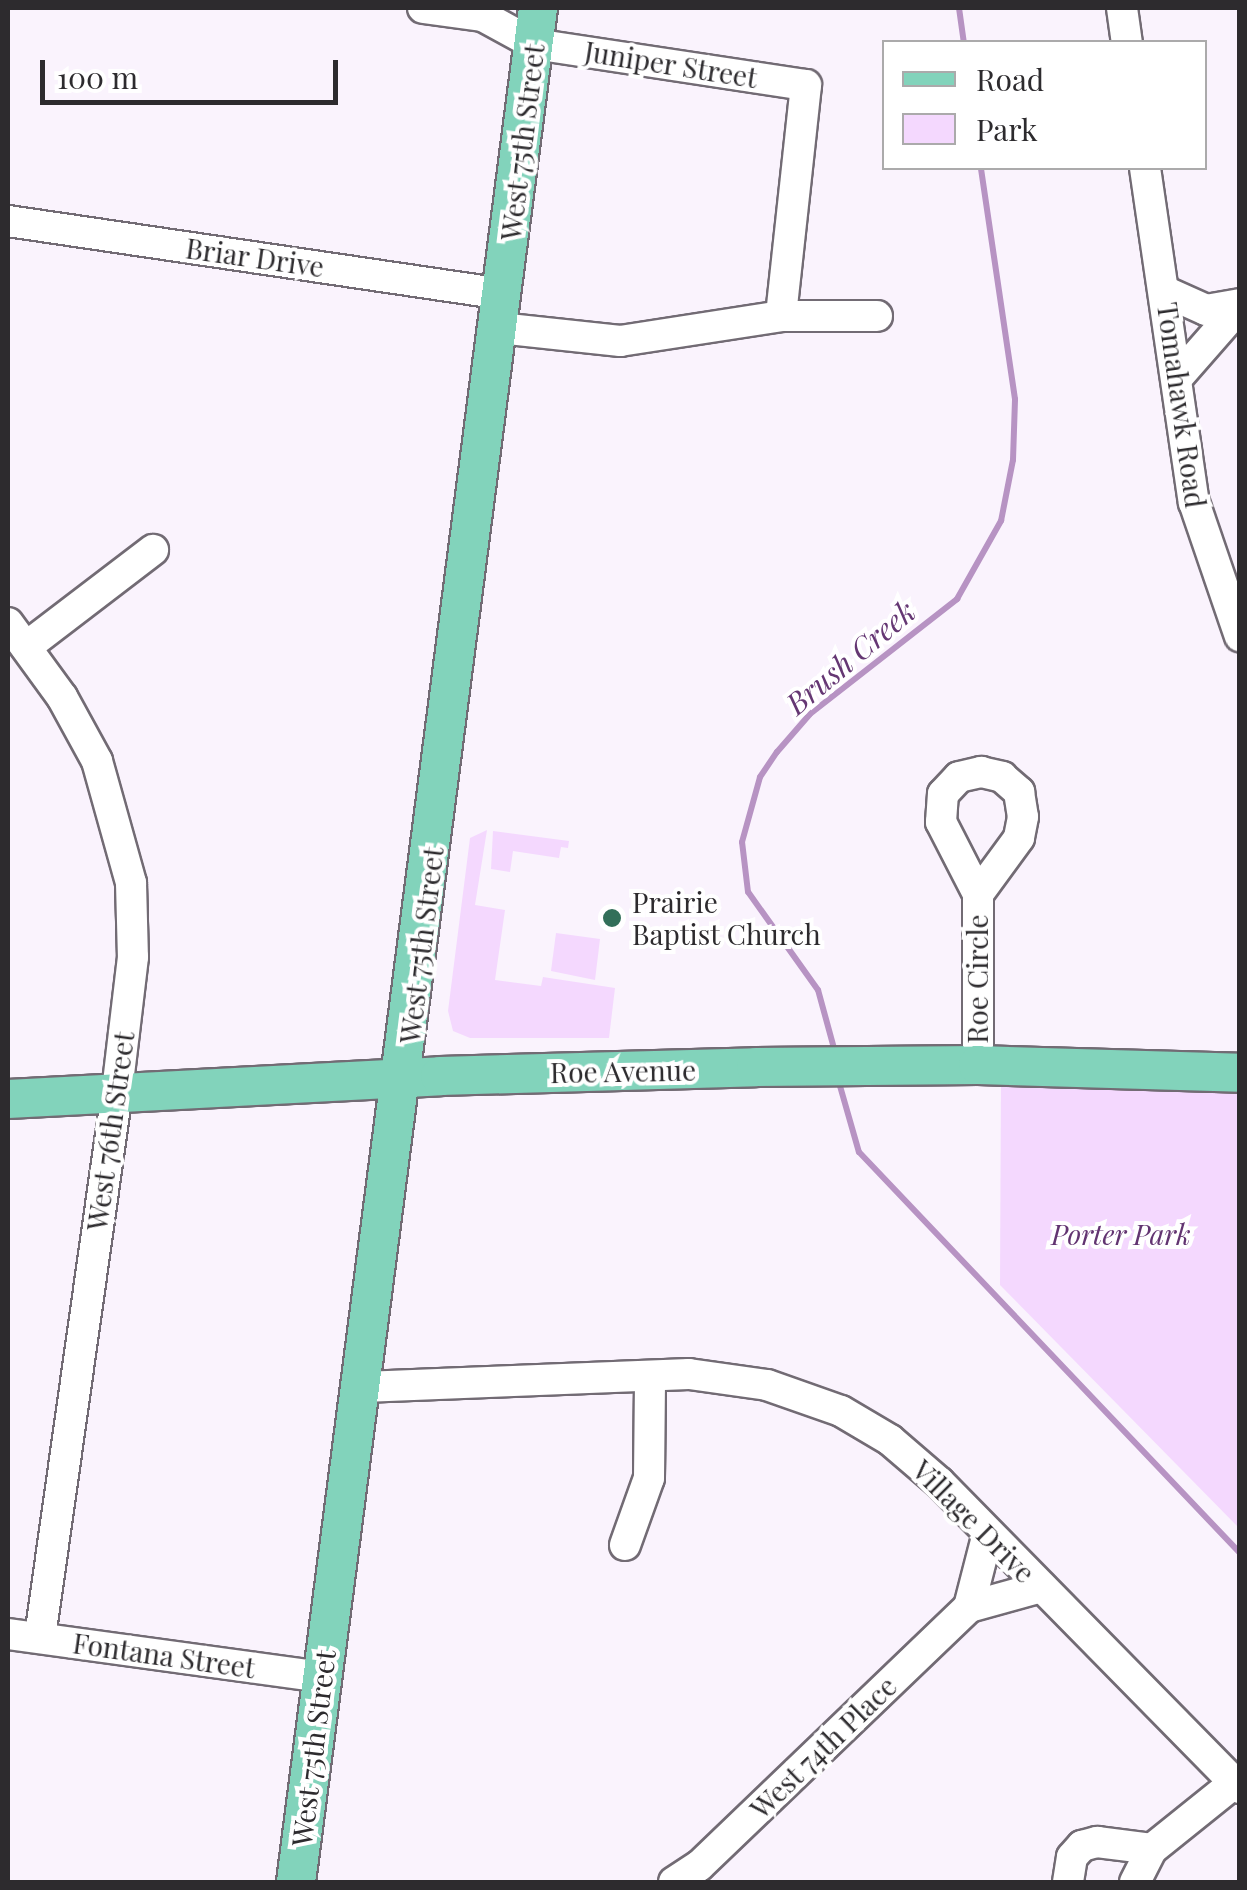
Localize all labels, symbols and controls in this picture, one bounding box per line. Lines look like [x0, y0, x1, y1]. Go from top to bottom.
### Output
street label: Juniper Street [582, 34, 760, 94]
scale bar [45, 40, 342, 102]
legend [882, 40, 1207, 170]
street label: West 75th Street [493, 41, 551, 243]
text: 100 m [57, 57, 138, 97]
text: Road [976, 59, 1044, 99]
text: Park [976, 109, 1038, 149]
street label: Briar Drive [183, 231, 327, 283]
street label: Tomahawk Road [1151, 300, 1213, 510]
water label: Brush Creek [778, 593, 922, 721]
street label: West 75th Street [392, 844, 450, 1046]
place label: Prairie Baptist Church [632, 885, 821, 951]
marker: Prairie Baptist Church [601, 907, 623, 929]
street label: Roe Circle [960, 914, 994, 1044]
street label: West 76th Street [79, 1029, 141, 1233]
street label: Roe Avenue [549, 1053, 697, 1089]
park label: Porter Park [1051, 1217, 1191, 1251]
street label: Village Drive [906, 1453, 1042, 1589]
street label: Fontana Street [71, 1626, 257, 1684]
street label: West 75th Street [284, 1647, 342, 1849]
street label: West 74th Place [743, 1669, 903, 1825]

